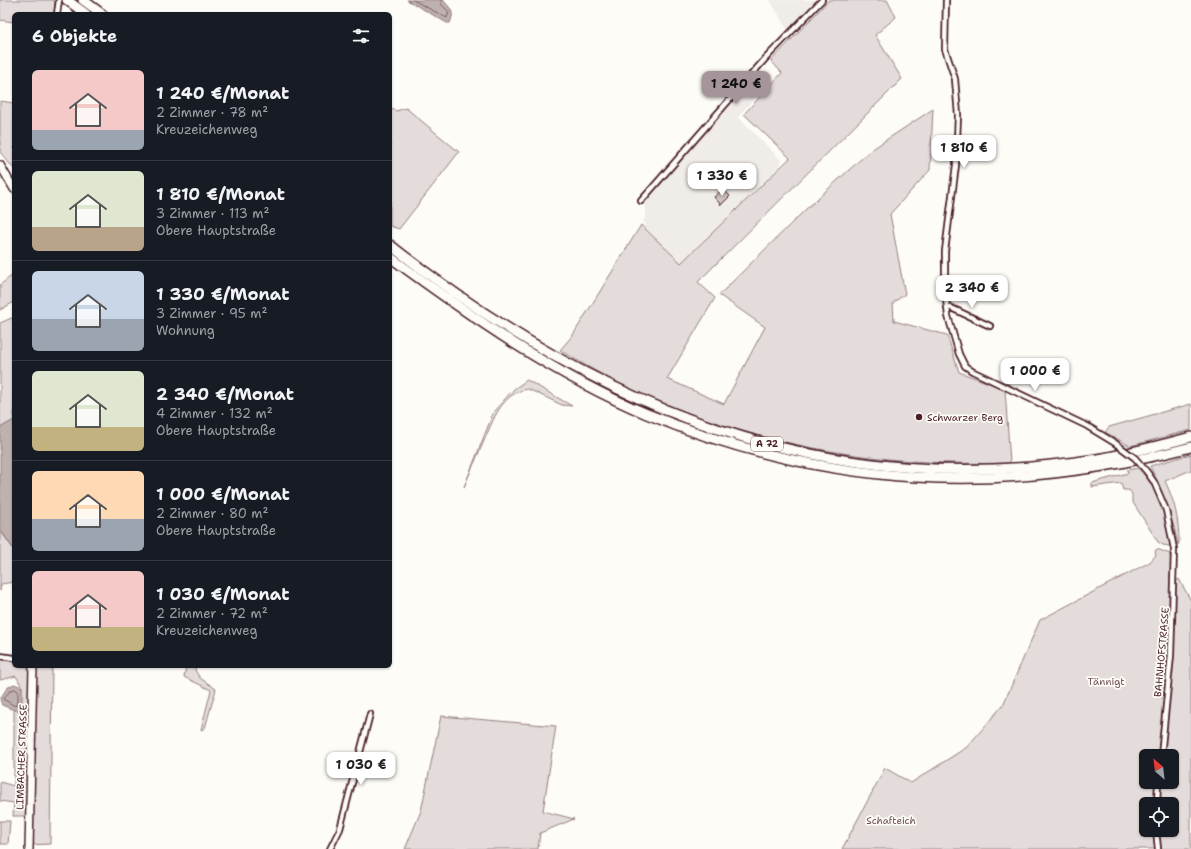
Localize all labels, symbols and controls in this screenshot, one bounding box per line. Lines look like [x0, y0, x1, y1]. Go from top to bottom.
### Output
text: 6 Objekte [32, 25, 117, 47]
icon: filters [350, 25, 372, 47]
pin: 1 240 € [699, 71, 773, 105]
text: 1 240 € [711, 75, 761, 92]
text: 1 240 €/Monat [156, 82, 289, 104]
icon: home [64, 86, 112, 134]
text: 2 Zimmer · 78 m² [156, 104, 268, 121]
text: Kreuzeichenweg [156, 121, 257, 138]
pin: 1 810 € [927, 135, 1001, 169]
text: 1 810 € [940, 139, 988, 156]
pin: 1 330 € [685, 163, 759, 197]
text: 1 330 € [697, 167, 747, 184]
text: 1 810 €/Monat [156, 183, 285, 205]
icon: home [64, 187, 112, 235]
text: 3 Zimmer · 113 m² [156, 205, 269, 222]
text: Obere Hauptstraße [156, 222, 276, 239]
pin: 2 340 € [935, 275, 1009, 309]
text: 2 340 € [945, 279, 999, 296]
text: 1 330 €/Monat [156, 283, 289, 305]
icon: home [64, 287, 112, 335]
text: 3 Zimmer · 95 m² [156, 305, 267, 322]
text: Wohnung [156, 322, 215, 339]
pin: 1 000 € [998, 358, 1072, 392]
text: 1 000 € [1009, 362, 1061, 379]
text: 2 340 €/Monat [156, 383, 294, 405]
icon: home [64, 387, 112, 435]
text: 4 Zimmer · 132 m² [156, 405, 273, 422]
place label: Schwarzer Berg [927, 411, 1003, 424]
marker: Schwarzer Berg [914, 412, 924, 422]
text: Obere Hauptstraße [156, 422, 276, 439]
road number: A 72 [751, 437, 783, 451]
text: 1 000 €/Monat [156, 483, 290, 505]
icon: home [64, 487, 112, 535]
text: 2 Zimmer · 80 m² [156, 505, 269, 522]
text: Obere Hauptstraße [156, 522, 276, 539]
text: 1 030 €/Monat [156, 583, 289, 605]
icon: home [64, 587, 112, 635]
text: 2 Zimmer · 72 m² [156, 605, 268, 622]
street label: BAHNHOFSTRASSE [1151, 607, 1172, 698]
text: Kreuzeichenweg [156, 622, 257, 639]
park label: Tännigt [1087, 675, 1125, 688]
street label: LIMBACHER STRASSE [13, 704, 30, 810]
north arrow [1139, 749, 1179, 789]
map controls [1139, 749, 1179, 837]
pin: 1 030 € [324, 752, 398, 786]
text: 1 030 € [336, 756, 386, 773]
button: locate [1139, 797, 1179, 837]
park label: Schafteich [866, 814, 916, 827]

